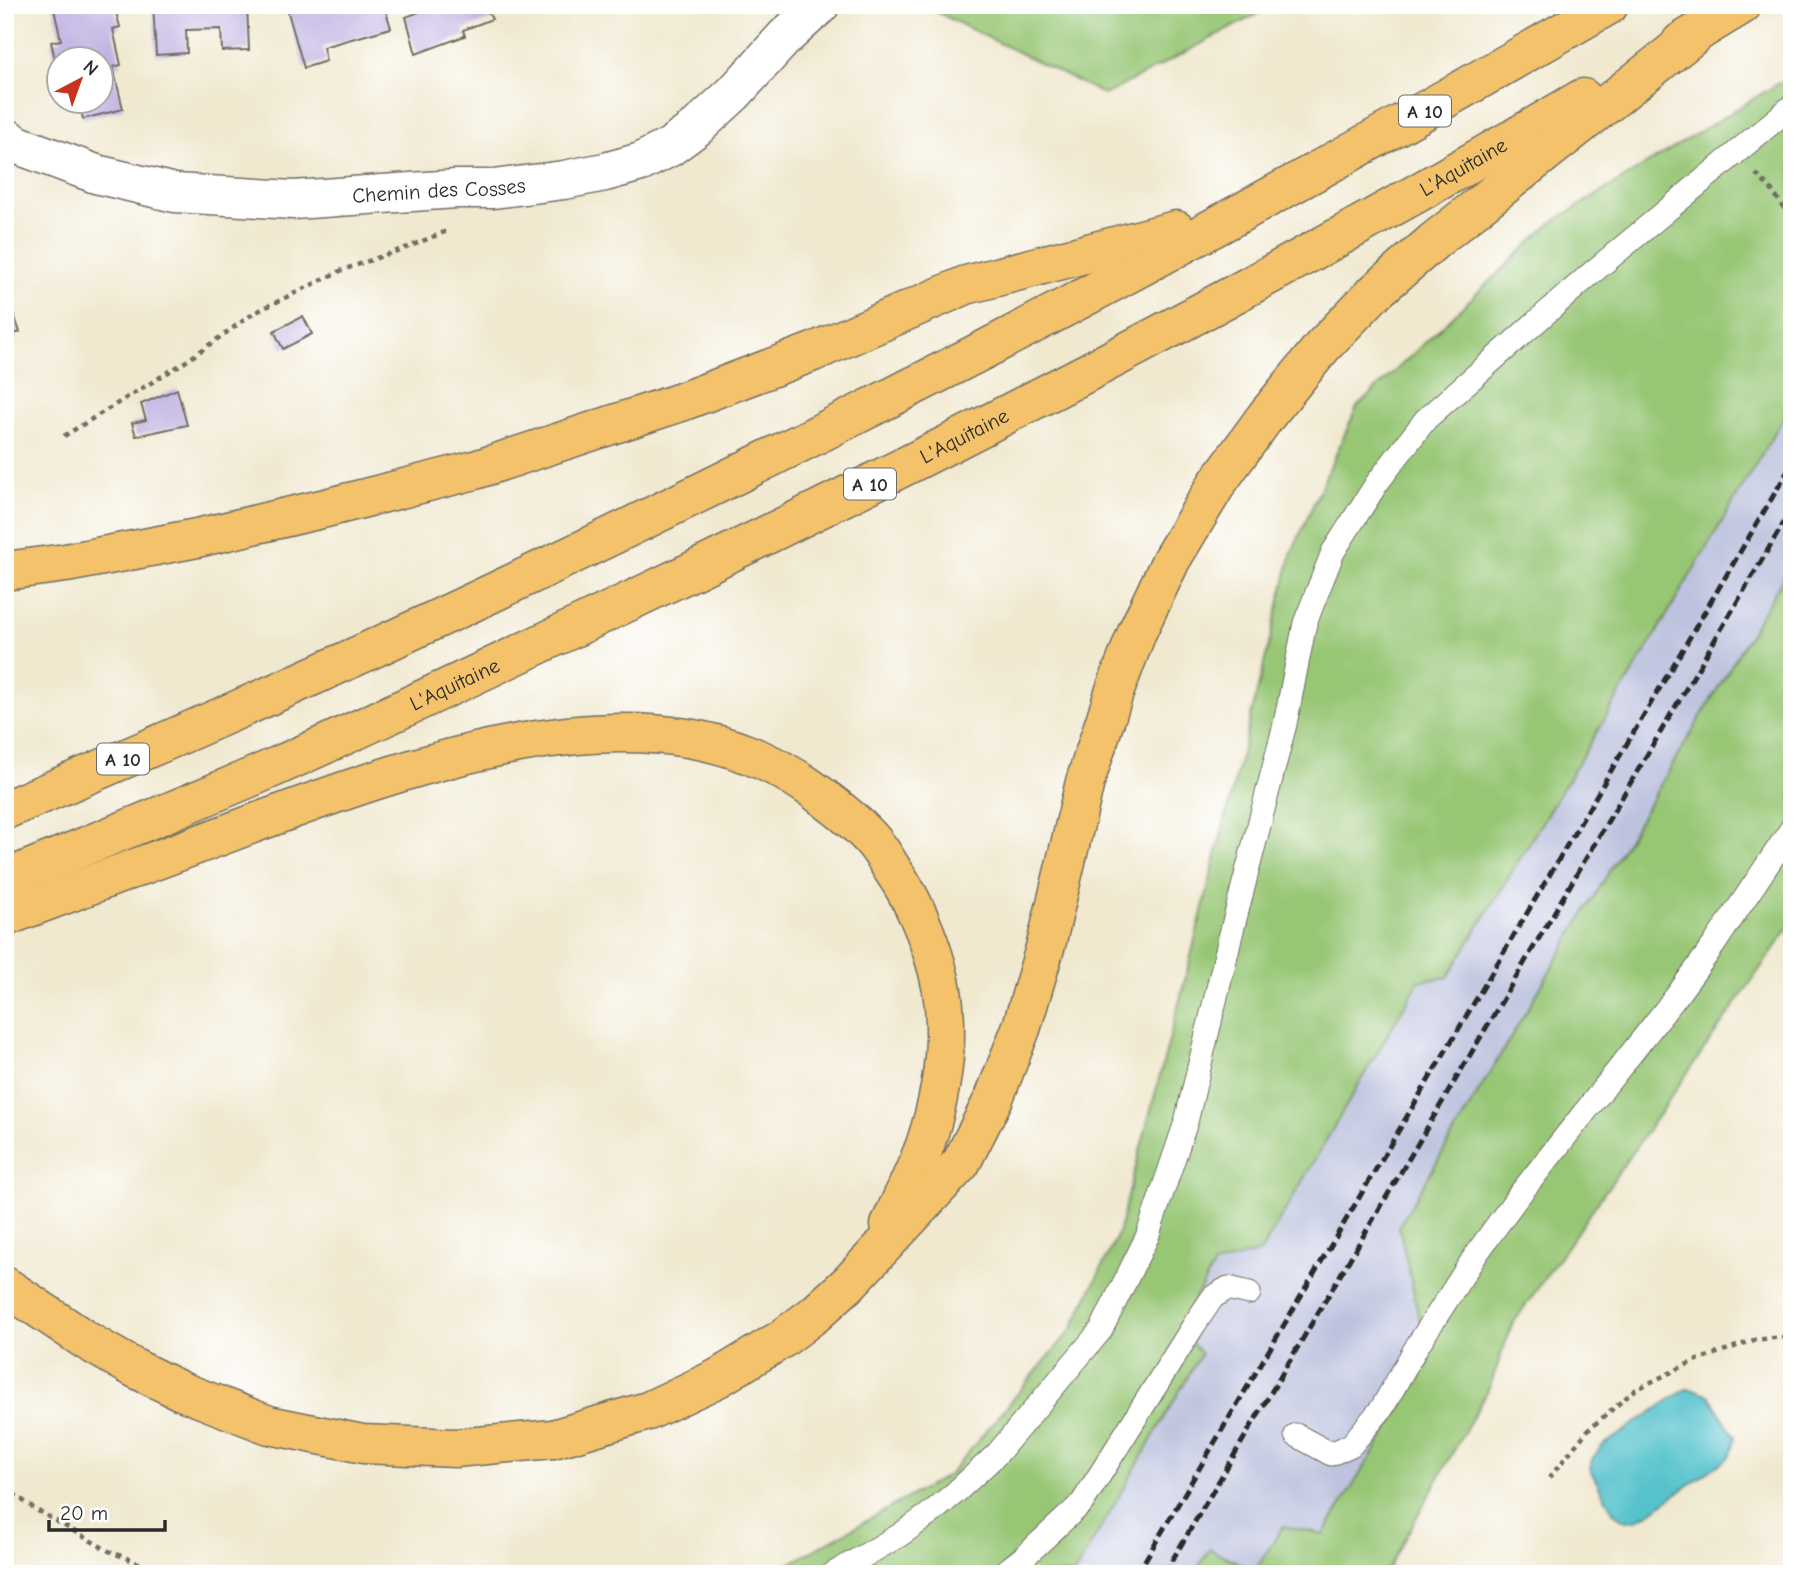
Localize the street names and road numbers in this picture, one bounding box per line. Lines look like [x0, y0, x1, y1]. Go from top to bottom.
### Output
road number: A 10 [1399, 96, 1451, 127]
street label: L'Aquitaine [1416, 133, 1511, 201]
street label: Chemin des Cosses [351, 173, 527, 208]
street label: L'Aquitaine [916, 403, 1013, 469]
road number: A 10 [844, 468, 896, 499]
street label: L'Aquitaine [406, 653, 503, 716]
road number: A 10 [97, 744, 149, 774]

